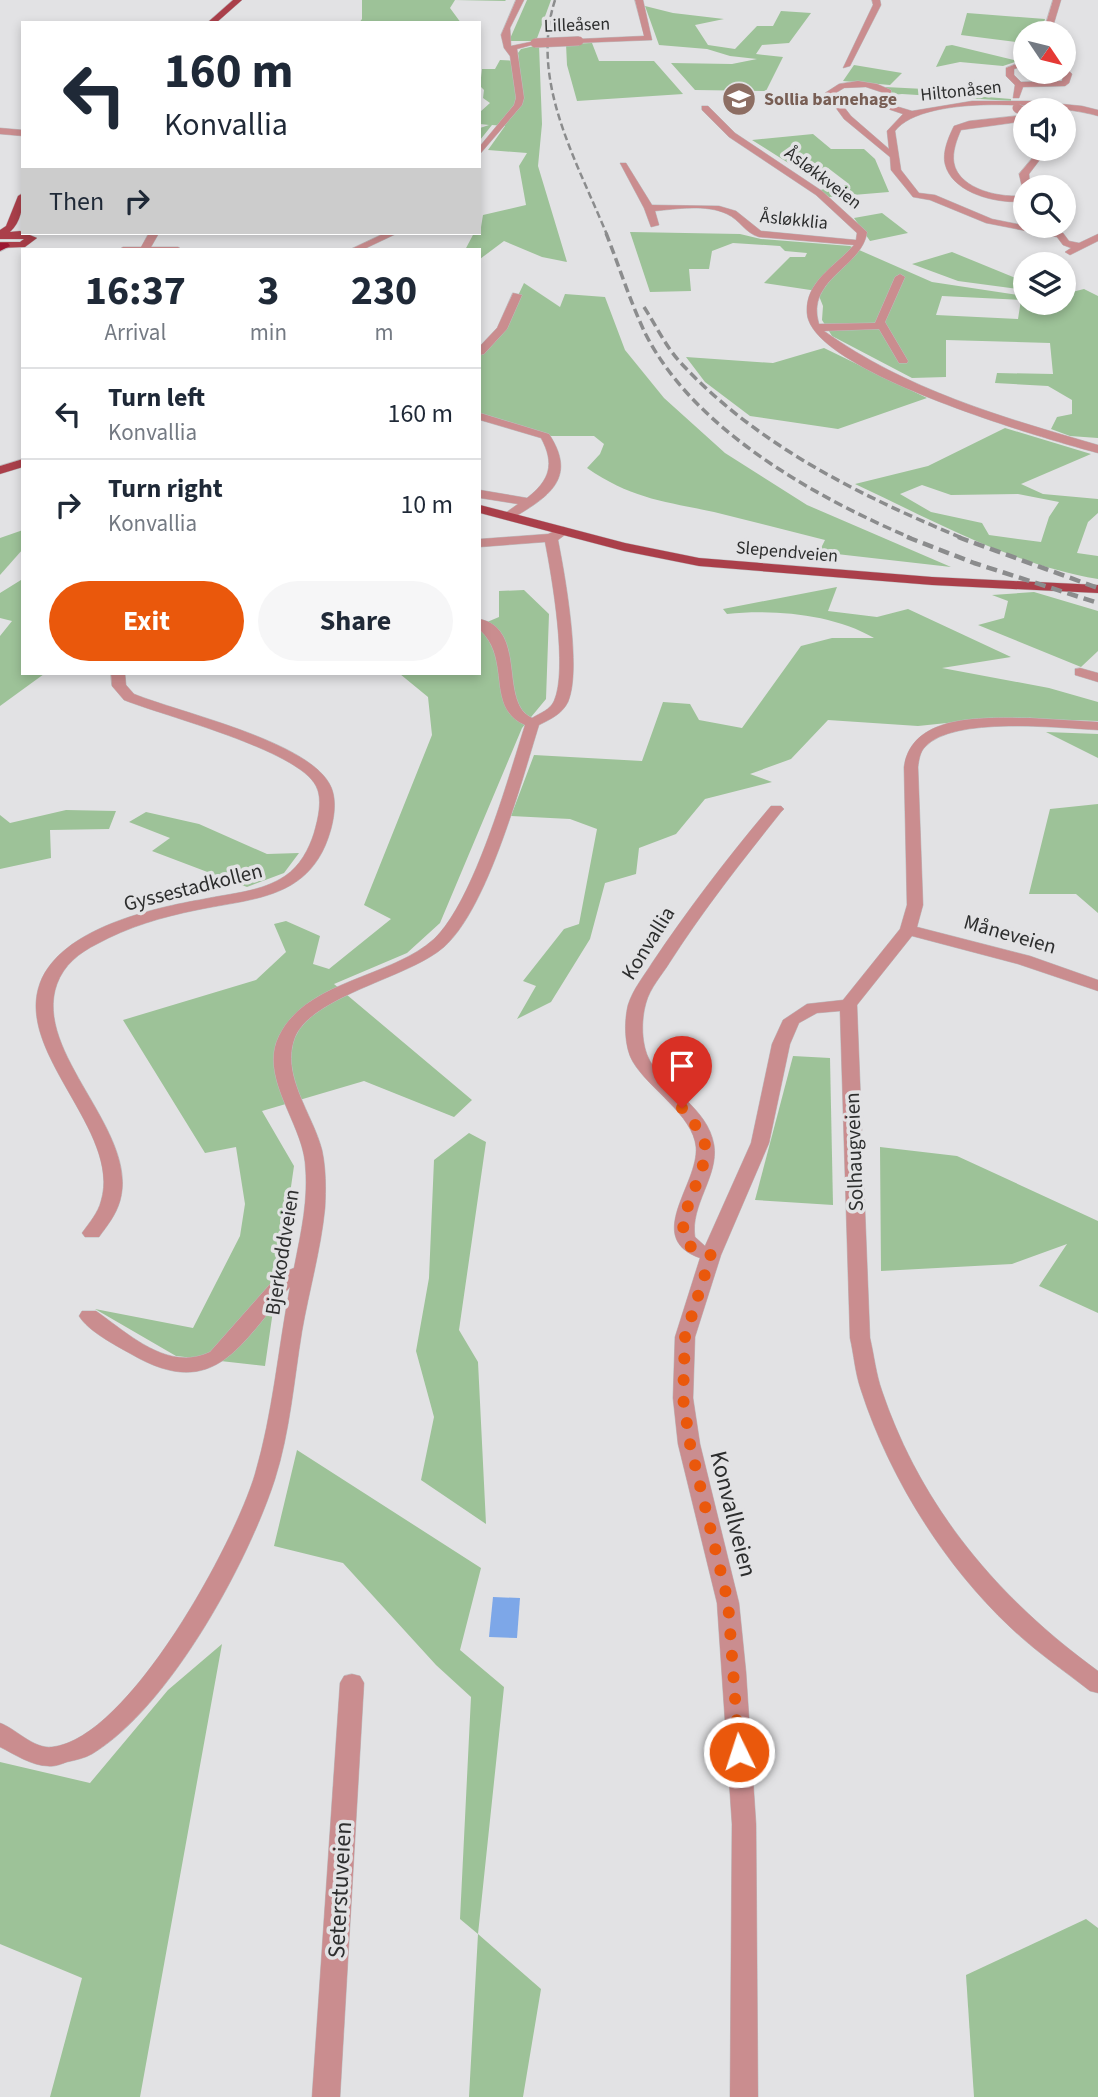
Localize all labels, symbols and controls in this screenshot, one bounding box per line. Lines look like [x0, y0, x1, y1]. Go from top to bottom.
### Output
street label: Lilleåsen [543, 11, 611, 39]
north arrow [1013, 21, 1076, 84]
map controls [1013, 21, 1076, 315]
text: 160 m [164, 37, 293, 107]
icon: left [49, 49, 140, 140]
street label: Hiltonåsen [919, 74, 1003, 108]
school or university icon: Sollia barnehage [720, 80, 758, 118]
place label: Sollia barnehage [764, 87, 897, 112]
button: sound [1013, 98, 1076, 161]
text: Konvallia [164, 102, 288, 148]
street label: Åsløkkveien [779, 141, 867, 215]
button: search [1013, 175, 1076, 238]
icon: right [118, 182, 156, 220]
text: Then [49, 183, 104, 220]
street label: Åsløkklia [759, 204, 829, 236]
button: layers [1013, 252, 1076, 315]
text: 16:37 [85, 261, 186, 321]
text: 3 [257, 261, 279, 321]
text: 230 [351, 261, 417, 321]
text: Arrival [104, 316, 166, 349]
text: min [250, 316, 287, 349]
text: m [374, 316, 394, 349]
text: Turn left [108, 379, 205, 416]
icon: left [49, 395, 87, 433]
text: 160 m [387, 395, 453, 432]
text: Konvallia [108, 416, 197, 449]
text: Turn right [108, 470, 223, 507]
icon: right [49, 486, 87, 524]
text: 10 m [400, 486, 453, 523]
text: Konvallia [108, 507, 197, 540]
street label: Slependveien [735, 535, 839, 569]
button: Exit [49, 581, 244, 661]
button: Share [258, 581, 453, 661]
street label: Gyssestadkollen [120, 855, 266, 919]
street label: Konvallia [614, 901, 682, 985]
street label: Måneveien [960, 906, 1060, 962]
pin [652, 1036, 712, 1108]
icon: arrive [663, 1047, 701, 1085]
street label: Solhaugveien [837, 1092, 871, 1212]
street label: Bjerkoddveien [257, 1187, 307, 1317]
street label: Konvallveien [700, 1447, 766, 1581]
position arrow [702, 1715, 776, 1789]
street label: Seterstuveien [319, 1821, 361, 1959]

